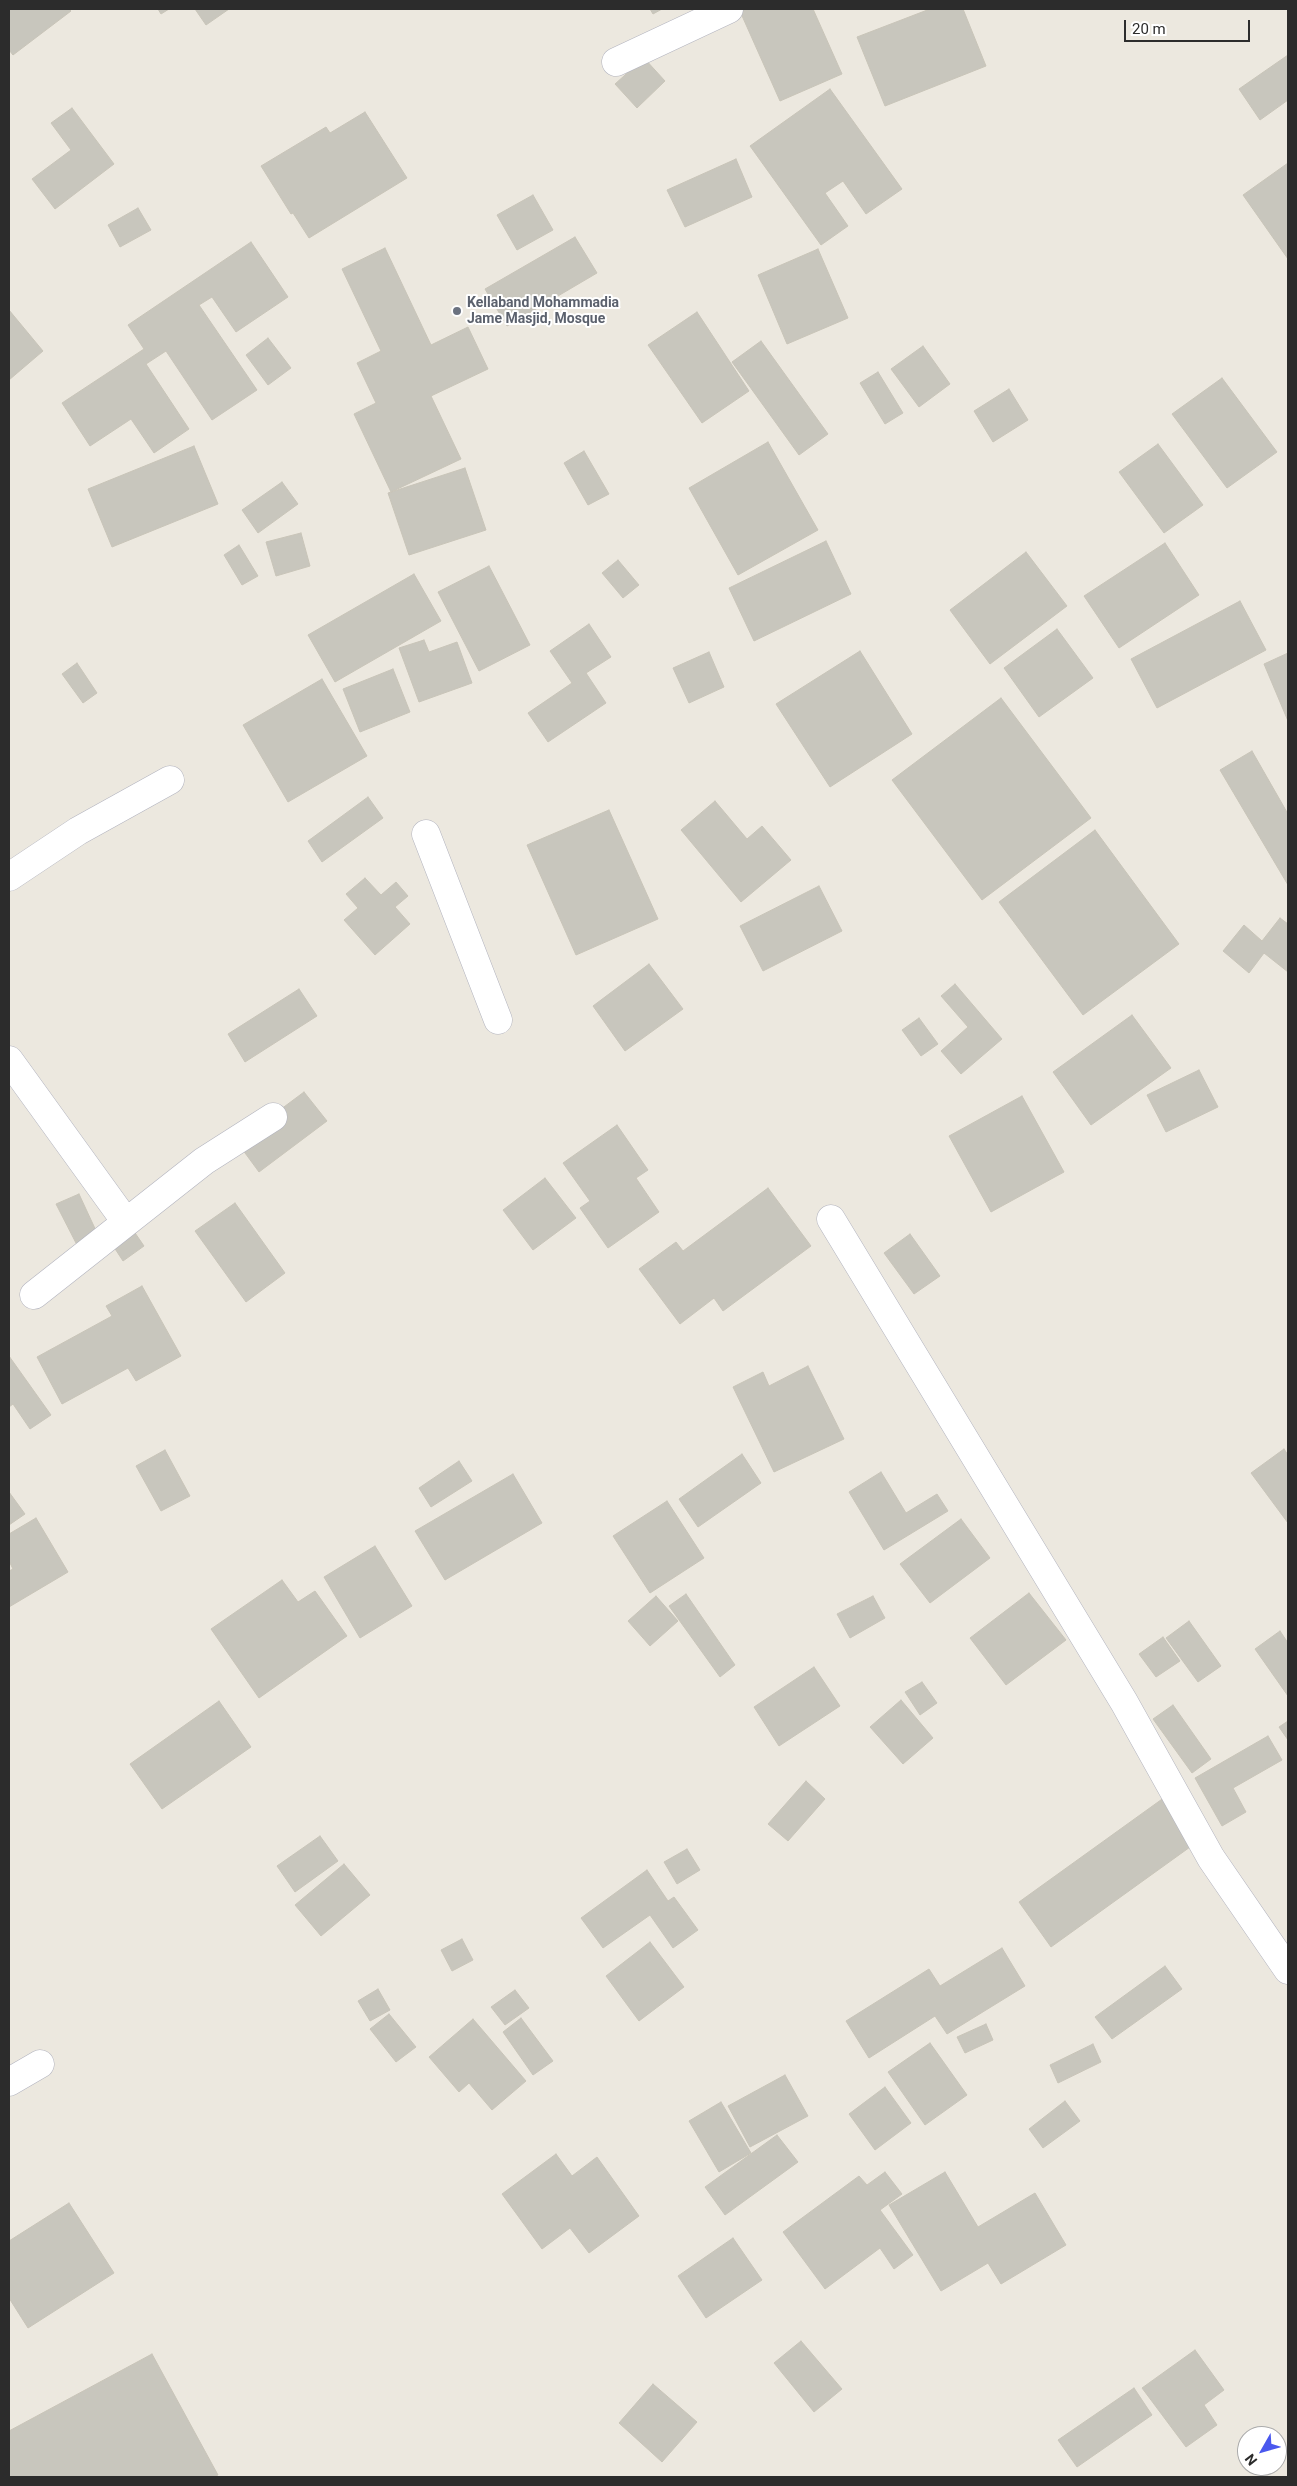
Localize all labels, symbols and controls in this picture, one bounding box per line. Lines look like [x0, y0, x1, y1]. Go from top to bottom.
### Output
scale bar [1127, 10, 1253, 42]
text: 20 m [1132, 20, 1166, 38]
place label: Kellaband Mohammadia Jame Masjid, Mosque [467, 295, 619, 328]
marker: Kellaband Mohammadia Jame Masjid, Mosque [451, 305, 463, 317]
north arrow [1237, 2426, 1287, 2476]
text: N [1242, 2451, 1260, 2468]

